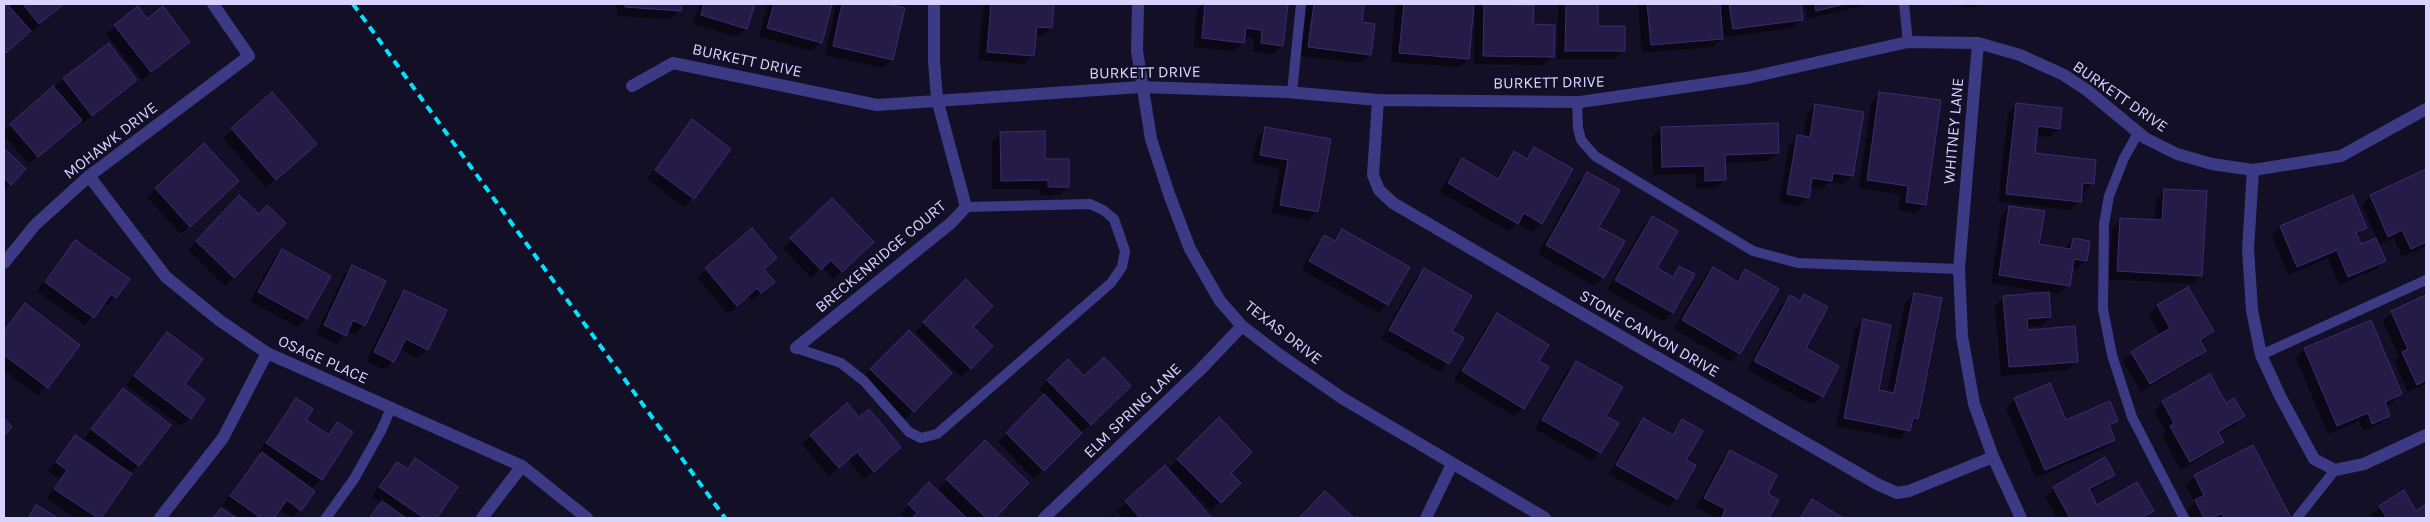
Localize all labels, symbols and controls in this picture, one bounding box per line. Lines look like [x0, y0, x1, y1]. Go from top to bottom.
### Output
street label: BURKETT DRIVE [690, 40, 804, 82]
street label: BURKETT DRIVE [2069, 57, 2171, 137]
street label: BURKETT DRIVE [1089, 62, 1201, 84]
street label: BURKETT DRIVE [1493, 72, 1605, 94]
street label: WHITNEY LANE [1940, 77, 1968, 185]
street label: MOHAWK DRIVE [60, 98, 162, 184]
street label: BRECKENRIDGE COURT [812, 197, 950, 317]
street label: STONE CANYON DRIVE [1576, 286, 1722, 382]
street label: TEXAS DRIVE [1241, 297, 1325, 369]
street label: OSAGE PLACE [275, 332, 371, 388]
street label: ELM SPRING LANE [1080, 360, 1186, 462]

